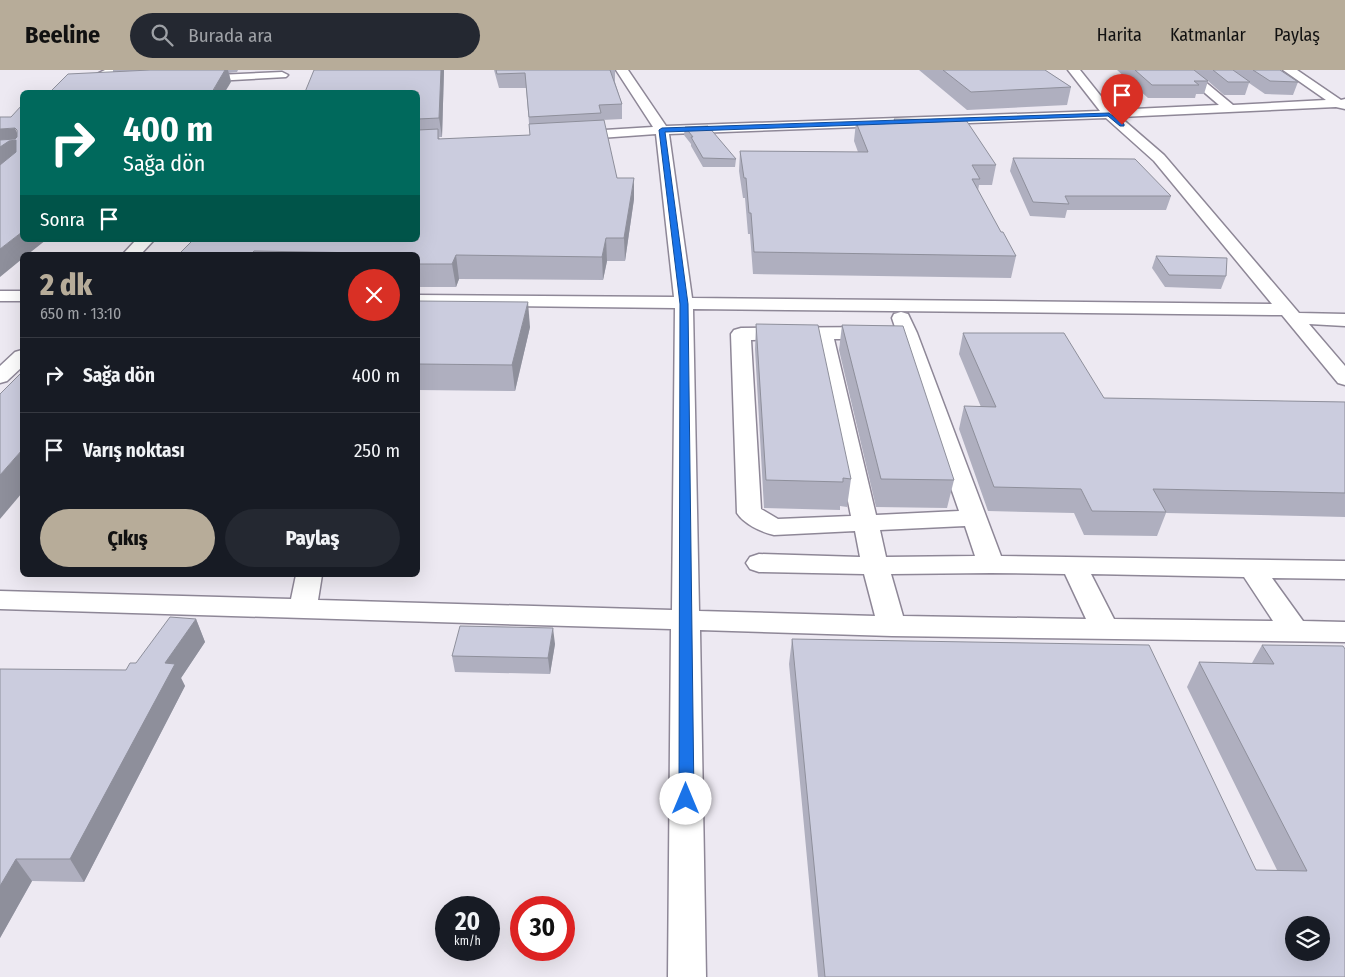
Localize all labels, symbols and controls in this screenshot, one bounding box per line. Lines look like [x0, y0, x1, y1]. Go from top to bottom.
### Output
search box [130, 13, 480, 58]
text: Beeline [25, 21, 100, 49]
icon: search [148, 21, 176, 49]
text: Burada ara [188, 24, 273, 47]
text: Harita [1097, 24, 1142, 46]
text: Katmanlar [1170, 24, 1246, 46]
text: Paylaş [1274, 24, 1320, 46]
pin [1101, 74, 1143, 125]
icon: arrive [1108, 81, 1136, 109]
text: 400 m [123, 108, 213, 150]
icon: right [40, 110, 105, 175]
text: Sağa dön [123, 150, 205, 177]
icon: arrive [95, 205, 123, 233]
text: Sonra [40, 208, 85, 231]
text: 2 dk [40, 267, 92, 303]
button: close [348, 269, 400, 321]
text: 650 m · 13:10 [40, 304, 121, 323]
icon: right [40, 361, 68, 389]
text: Sağa dön [83, 364, 155, 387]
text: 400 m [352, 364, 400, 387]
icon: arrive [40, 436, 68, 464]
text: Varış noktası [83, 439, 185, 462]
text: 250 m [354, 439, 400, 462]
button: Çıkış [40, 509, 215, 567]
button: Paylaş [225, 509, 400, 567]
position arrow [659, 772, 711, 824]
speed limit sign: 30 [510, 896, 575, 961]
text: 20 [455, 907, 480, 937]
map controls [1285, 916, 1330, 961]
button: layers [1285, 916, 1330, 961]
text: km/h [454, 934, 481, 948]

